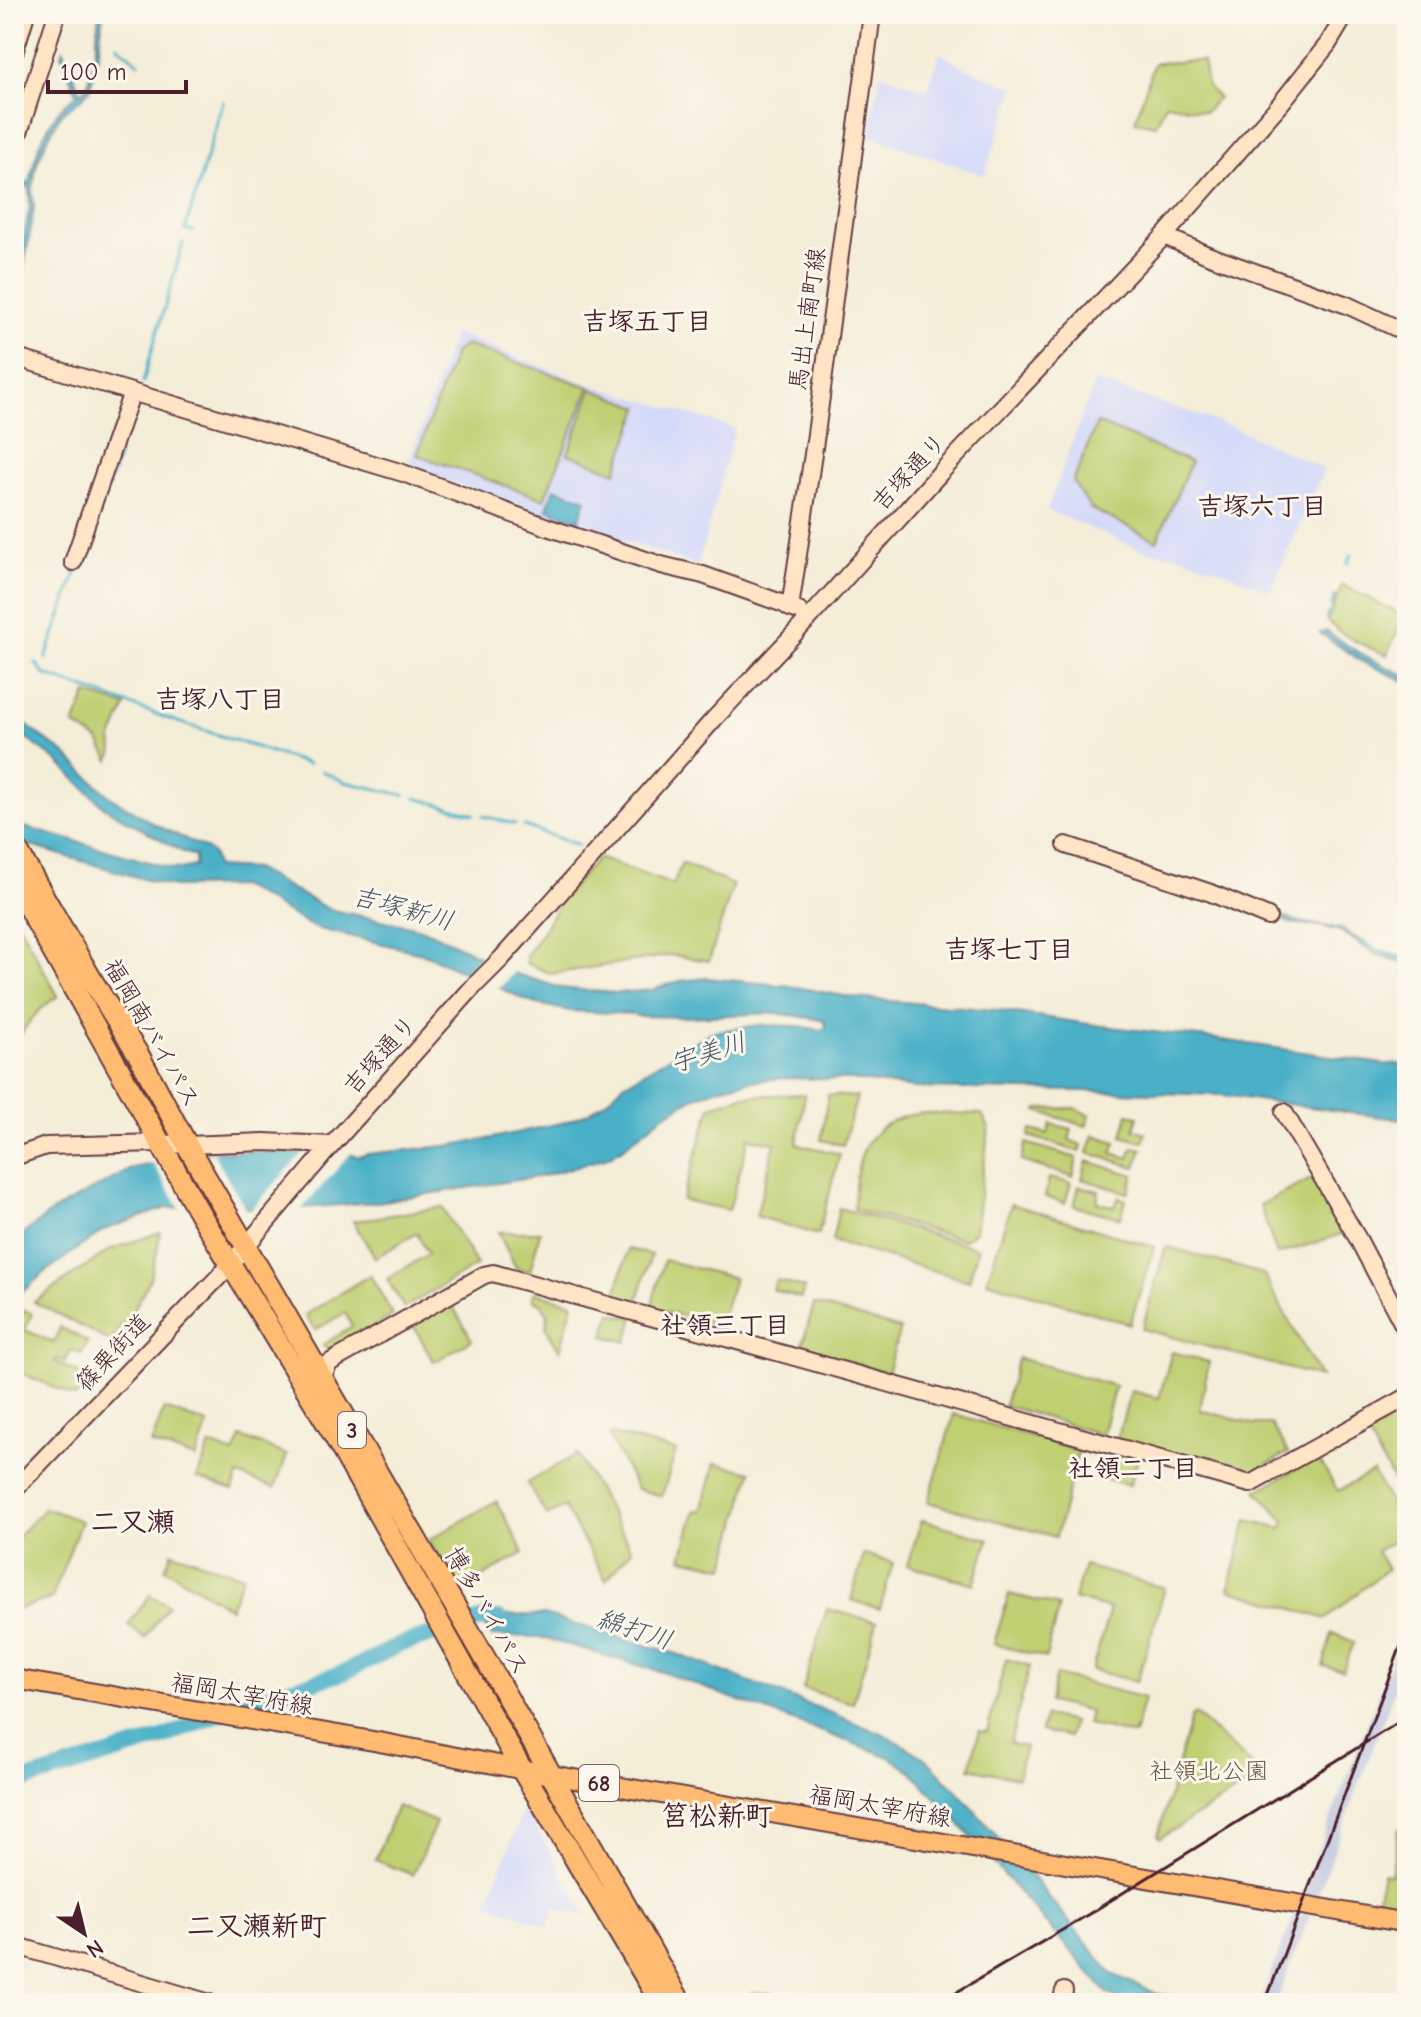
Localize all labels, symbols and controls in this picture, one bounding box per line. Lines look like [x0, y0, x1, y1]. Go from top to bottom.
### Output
scale bar [48, 44, 186, 94]
text: 100 m [60, 58, 127, 86]
street label: 馬出上南町線 [783, 246, 831, 392]
district label: 吉塚五丁目 [582, 307, 712, 337]
street label: 吉塚通り [866, 427, 952, 517]
district label: 吉塚六丁目 [1197, 492, 1327, 522]
district label: 吉塚八丁目 [155, 685, 285, 715]
water label: 吉塚新川 [349, 881, 457, 937]
district label: 吉塚七丁目 [944, 935, 1074, 965]
street label: 福岡南バイパス [98, 953, 206, 1113]
street label: 吉塚通り [337, 1010, 423, 1100]
water label: 宇美川 [667, 1027, 750, 1079]
street label: 篠栗街道 [70, 1307, 156, 1397]
district label: 社領三丁目 [660, 1311, 790, 1341]
road number: 3 [338, 1412, 366, 1448]
district label: 社領二丁目 [1068, 1454, 1198, 1484]
district label: 二又瀬 [91, 1506, 175, 1538]
street label: 博多バイパス [439, 1542, 535, 1680]
water label: 綿打川 [593, 1604, 676, 1656]
street label: 福岡太宰府線 [169, 1668, 315, 1720]
park label: 社領北公園 [1149, 1757, 1269, 1785]
road number: 68 [579, 1765, 619, 1801]
street label: 福岡太宰府線 [807, 1780, 953, 1832]
district label: 筥松新町 [661, 1800, 773, 1832]
north arrow [44, 1893, 124, 1973]
district label: 二又瀬新町 [187, 1910, 327, 1942]
text: N [82, 1934, 108, 1963]

